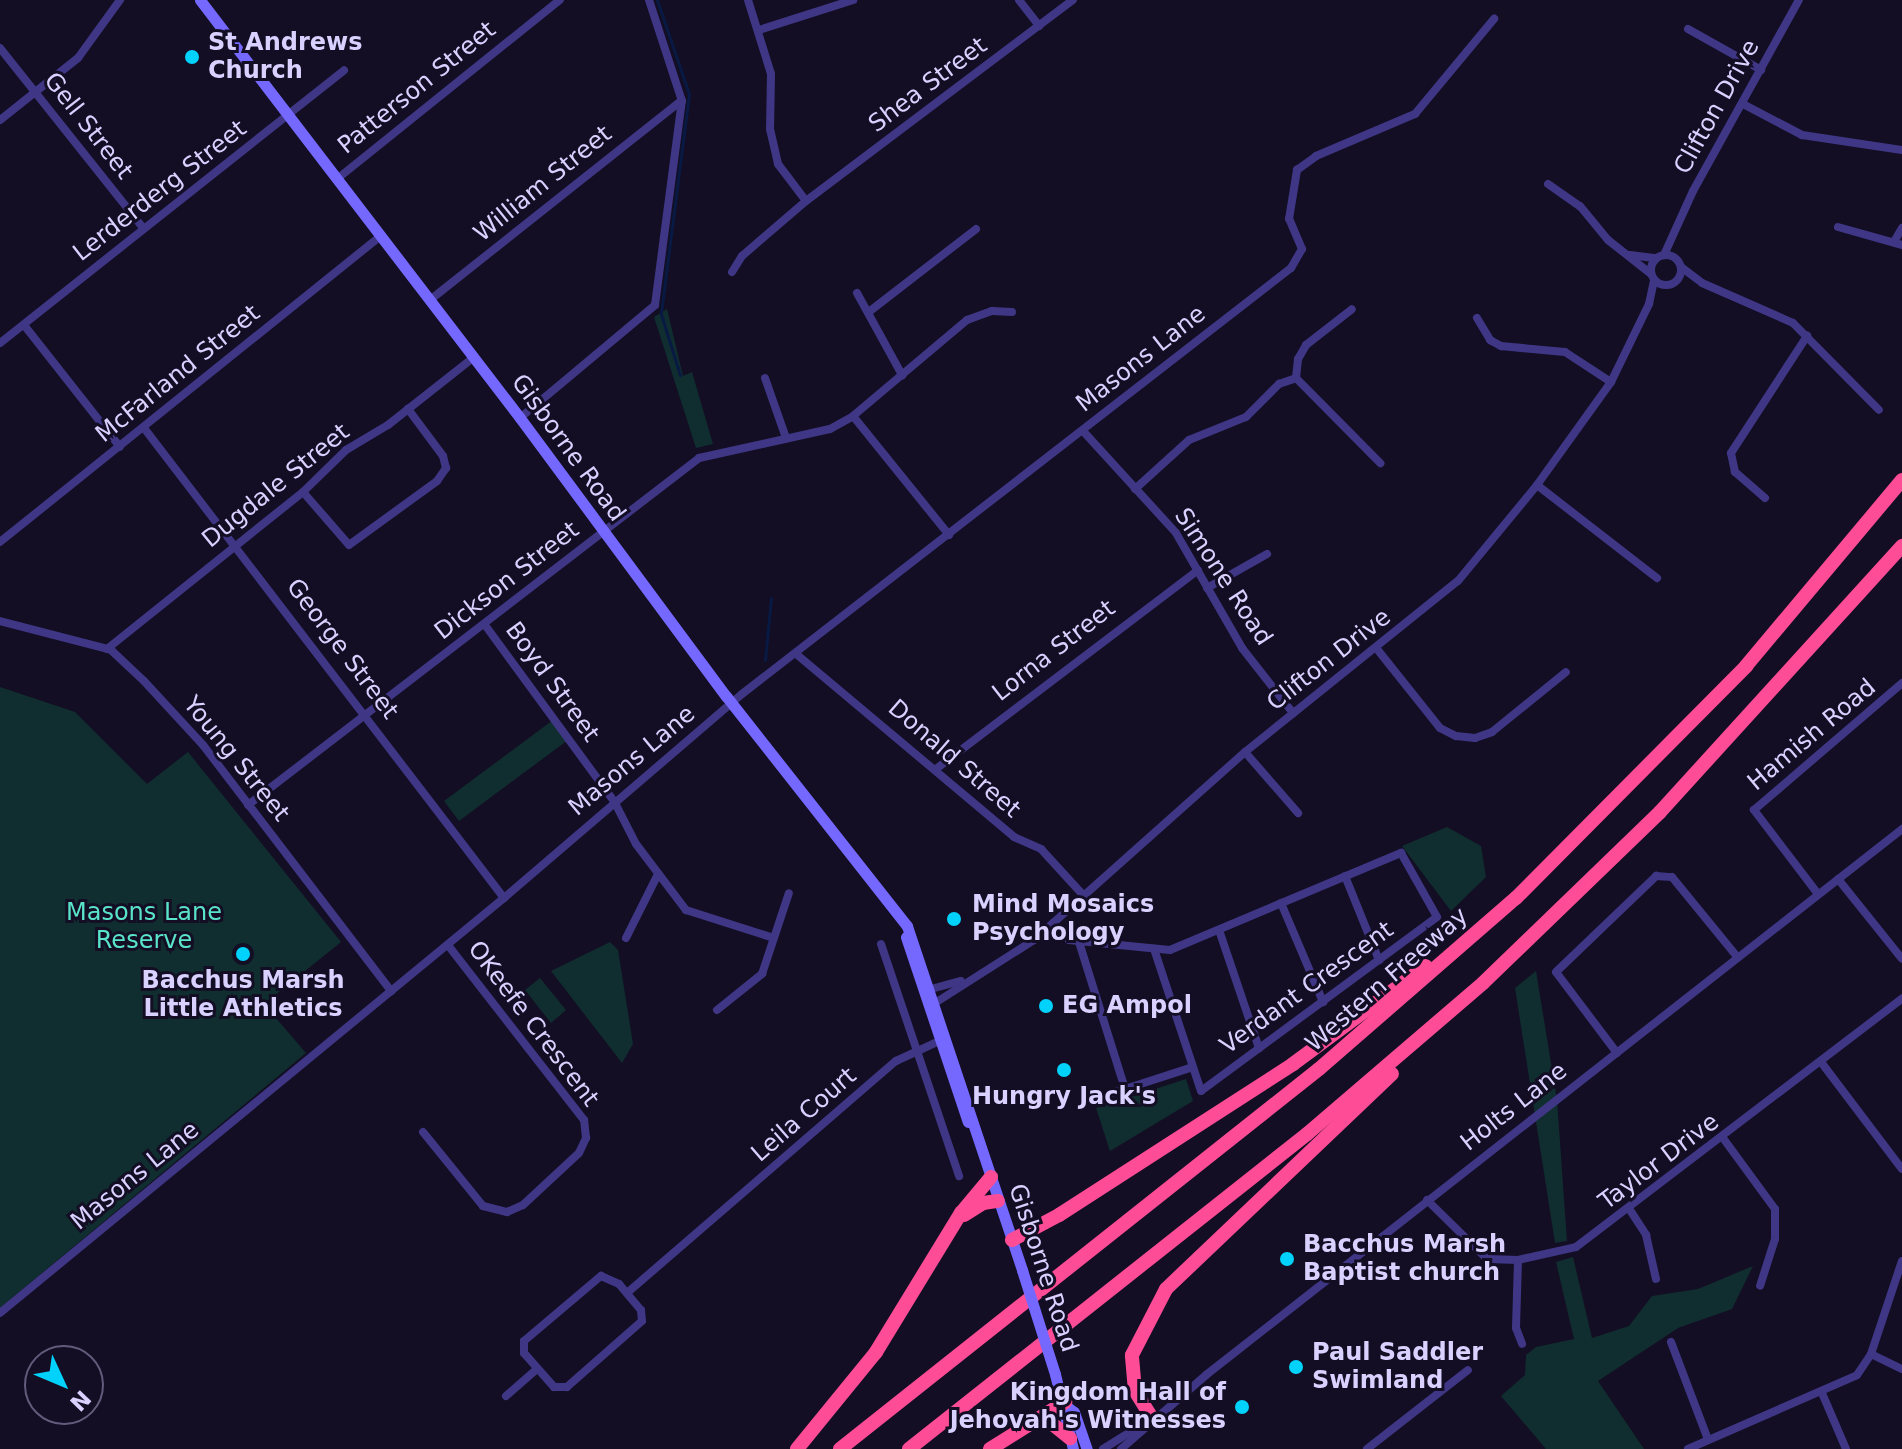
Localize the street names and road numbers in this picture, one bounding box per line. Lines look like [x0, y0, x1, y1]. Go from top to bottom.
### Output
street label: Patterson Street [332, 16, 502, 160]
street label: Shea Street [863, 31, 993, 139]
street label: Clifton Drive [1668, 35, 1766, 179]
street label: Gell Street [37, 67, 139, 185]
street label: Lerderderg Street [68, 114, 252, 268]
street label: William Street [468, 120, 618, 248]
street label: McFarland Street [90, 299, 266, 449]
street label: Masons Lane [1071, 300, 1211, 418]
street label: Gisborne Road [505, 369, 631, 527]
street label: Dugdale Street [197, 418, 355, 554]
street label: Simone Road [1168, 503, 1278, 651]
street label: Dickson Street [429, 516, 585, 646]
street label: George Street [280, 573, 404, 725]
street label: Lorna Street [987, 594, 1121, 708]
street label: Clifton Drive [1261, 603, 1397, 717]
street label: Boyd Street [499, 616, 605, 748]
street label: Hamish Road [1742, 673, 1882, 797]
street label: Young Street [177, 691, 295, 827]
street label: Donald Street [882, 694, 1026, 824]
street label: Masons Lane [563, 700, 701, 822]
street label: Western Freeway [1300, 902, 1474, 1058]
street label: Verdant Crescent [1215, 916, 1399, 1060]
street label: OKeefe Crescent [461, 936, 605, 1112]
street label: Holts Lane [1455, 1057, 1573, 1157]
street label: Leila Court [746, 1062, 862, 1168]
street label: Taylor Drive [1593, 1108, 1725, 1216]
street label: Masons Lane [65, 1116, 205, 1236]
street label: Gisborne Road [1002, 1180, 1084, 1356]

